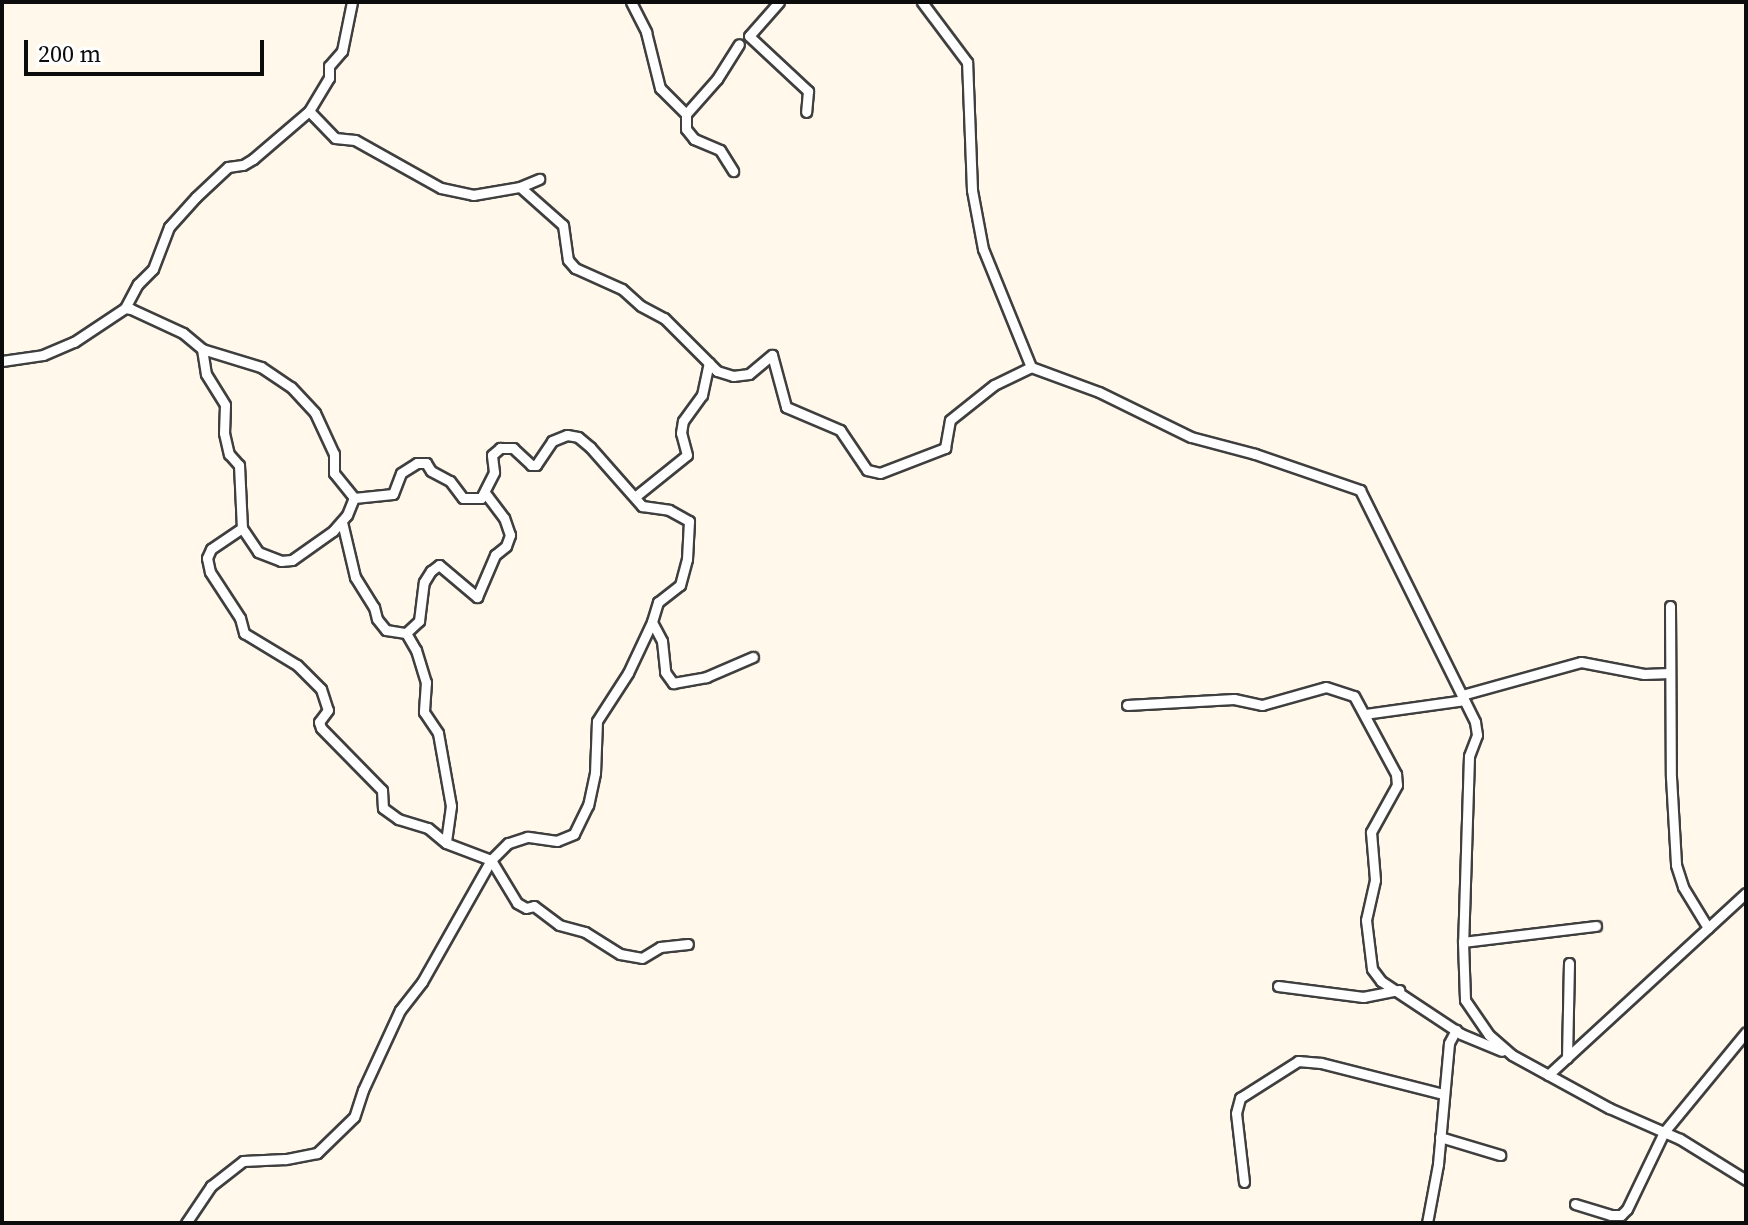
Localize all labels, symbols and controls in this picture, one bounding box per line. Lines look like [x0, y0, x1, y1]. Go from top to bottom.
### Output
scale bar [28, 24, 268, 74]
text: 200 m [38, 37, 101, 70]

